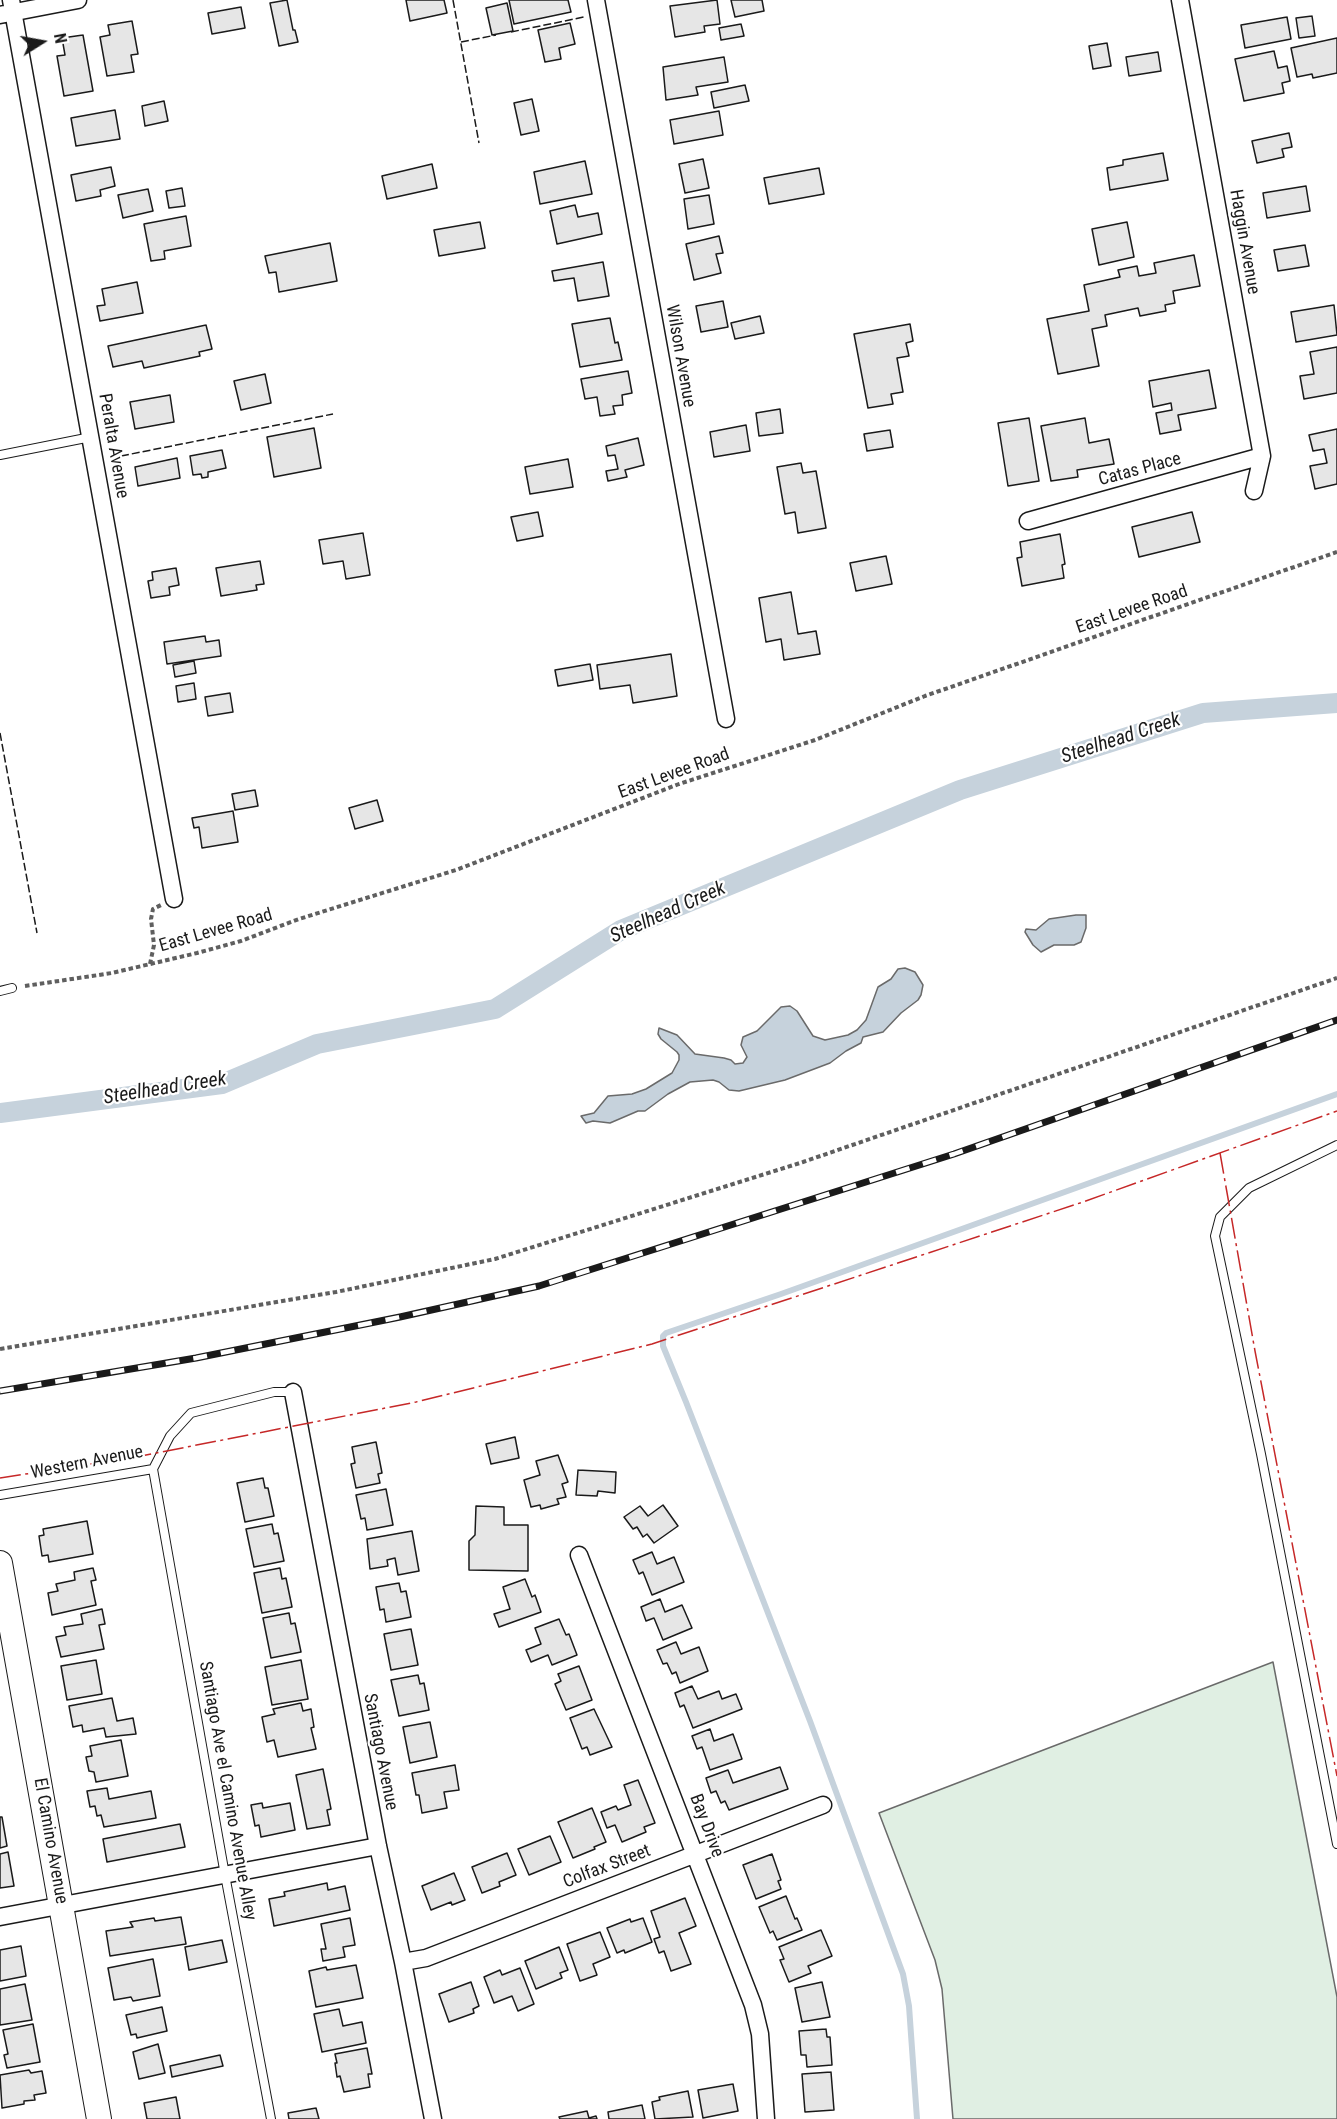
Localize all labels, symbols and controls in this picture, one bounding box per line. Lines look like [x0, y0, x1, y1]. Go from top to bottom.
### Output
north arrow [12, 12, 72, 72]
text: N [50, 32, 70, 45]
street label: Haggin Avenue [1224, 188, 1264, 296]
street label: Wilson Avenue [660, 303, 700, 409]
street label: Peralta Avenue [93, 392, 133, 500]
street label: Catas Place [1096, 449, 1184, 491]
street label: East Levee Road [1073, 581, 1191, 639]
water label: Steelhead Creek [1058, 708, 1184, 770]
street label: East Levee Road [615, 744, 733, 804]
water label: Steelhead Creek [606, 877, 730, 949]
street label: East Levee Road [157, 905, 275, 957]
water label: Steelhead Creek [102, 1067, 228, 1111]
street label: Western Avenue [29, 1442, 145, 1484]
street label: Santiago Ave el Camino Avenue Alley [194, 1660, 260, 1922]
street label: Santiago Avenue [358, 1692, 402, 1812]
street label: El Camino Avenue [28, 1776, 72, 1906]
street label: Bay Drive [684, 1791, 728, 1861]
street label: Colfax Street [560, 1840, 654, 1894]

